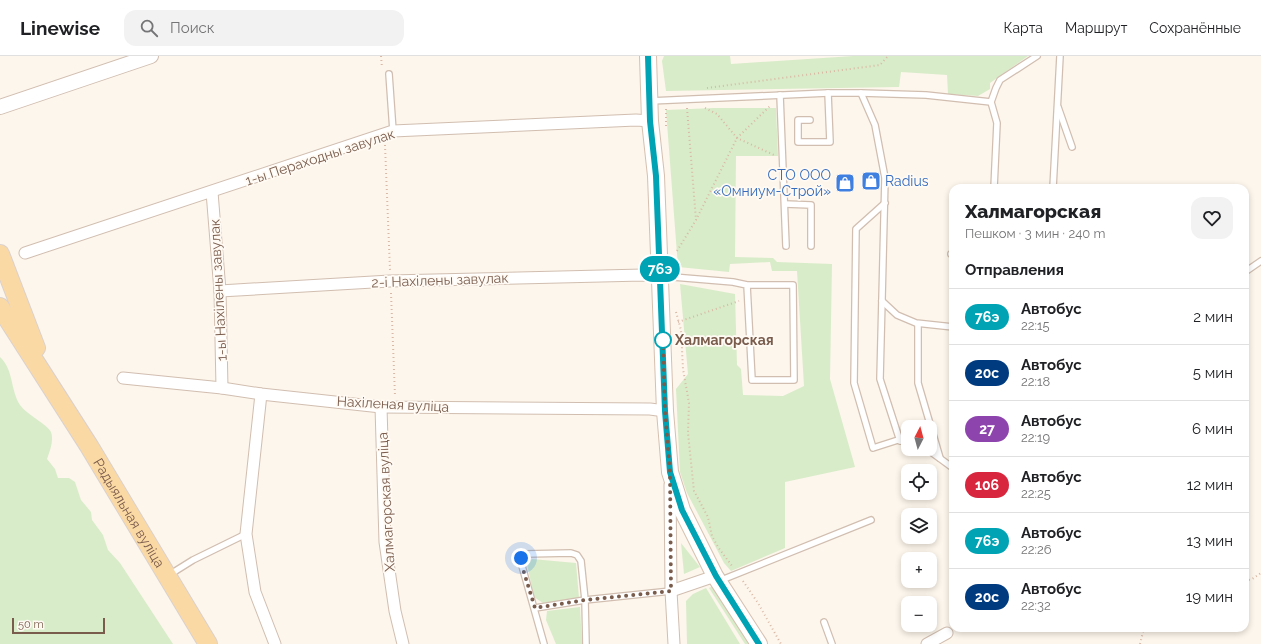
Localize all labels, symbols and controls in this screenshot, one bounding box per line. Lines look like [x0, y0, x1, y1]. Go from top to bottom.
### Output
search box [124, 10, 404, 46]
text: Linewise [20, 17, 100, 39]
icon: search [138, 17, 160, 39]
text: Поиск [170, 19, 215, 37]
text: Карта [1004, 20, 1043, 36]
text: Маршрут [1065, 20, 1127, 36]
text: Сохранённые [1149, 20, 1241, 36]
street label: 1-ы Пераходны завулак [243, 125, 397, 189]
place label: СТО ООО «Омниум-Строй» [713, 167, 831, 199]
shop icon: Radius [860, 170, 882, 192]
shop icon: СТО ООО «Омниум-Строй» [834, 172, 856, 194]
place label: Radius [885, 173, 929, 189]
button: heart [1191, 197, 1233, 239]
text: Халмагорская [965, 200, 1101, 222]
street label: 1-ы Нахілены завулак [206, 219, 230, 361]
text: Пешком · 3 мин · 240 m [965, 226, 1105, 241]
line badge: 76э [637, 256, 683, 282]
text: 76э [648, 261, 672, 277]
text: Отправления [965, 261, 1064, 279]
street label: 2-і Нахілены завулак [371, 270, 509, 290]
text: Автобус [1021, 300, 1082, 318]
text: 2 мин [1193, 308, 1233, 326]
text: 76э [975, 309, 999, 325]
text: 22:15 [1021, 318, 1050, 333]
marker: Халмагорская [654, 331, 672, 349]
place label: Халмагорская [674, 332, 774, 348]
text: Автобус [1021, 356, 1082, 374]
text: 5 мин [1193, 364, 1233, 382]
text: 20с [975, 365, 999, 381]
text: 22:18 [1021, 374, 1050, 389]
street label: Нахіленая вуліца [336, 393, 450, 415]
text: Автобус [1021, 412, 1082, 430]
north arrow [901, 420, 937, 456]
map controls [901, 420, 937, 632]
text: 6 мин [1192, 420, 1233, 438]
text: 27 [979, 421, 995, 437]
text: 22:19 [1021, 430, 1050, 445]
street label: Халмагорская вуліца [374, 432, 398, 572]
street label: Радыяльная вуліца [90, 455, 168, 570]
button: locate [901, 464, 937, 500]
text: Автобус [1021, 468, 1082, 486]
text: 12 мин [1187, 476, 1233, 494]
text: 106 [975, 477, 999, 493]
text: 22:25 [1021, 486, 1051, 501]
button: layers [901, 508, 937, 544]
text: Автобус [1021, 524, 1082, 542]
text: 13 мин [1187, 532, 1233, 550]
text: 76э [975, 533, 999, 549]
text: 22:26 [1021, 542, 1052, 557]
your location [511, 548, 531, 568]
button: + [901, 552, 937, 588]
text: Автобус [1021, 580, 1082, 598]
text: 19 мин [1186, 588, 1233, 606]
text: 20с [975, 589, 999, 605]
button: − [901, 596, 937, 632]
text: 22:32 [1021, 598, 1051, 613]
scale bar [12, 616, 105, 635]
text: 50 m [18, 618, 44, 631]

